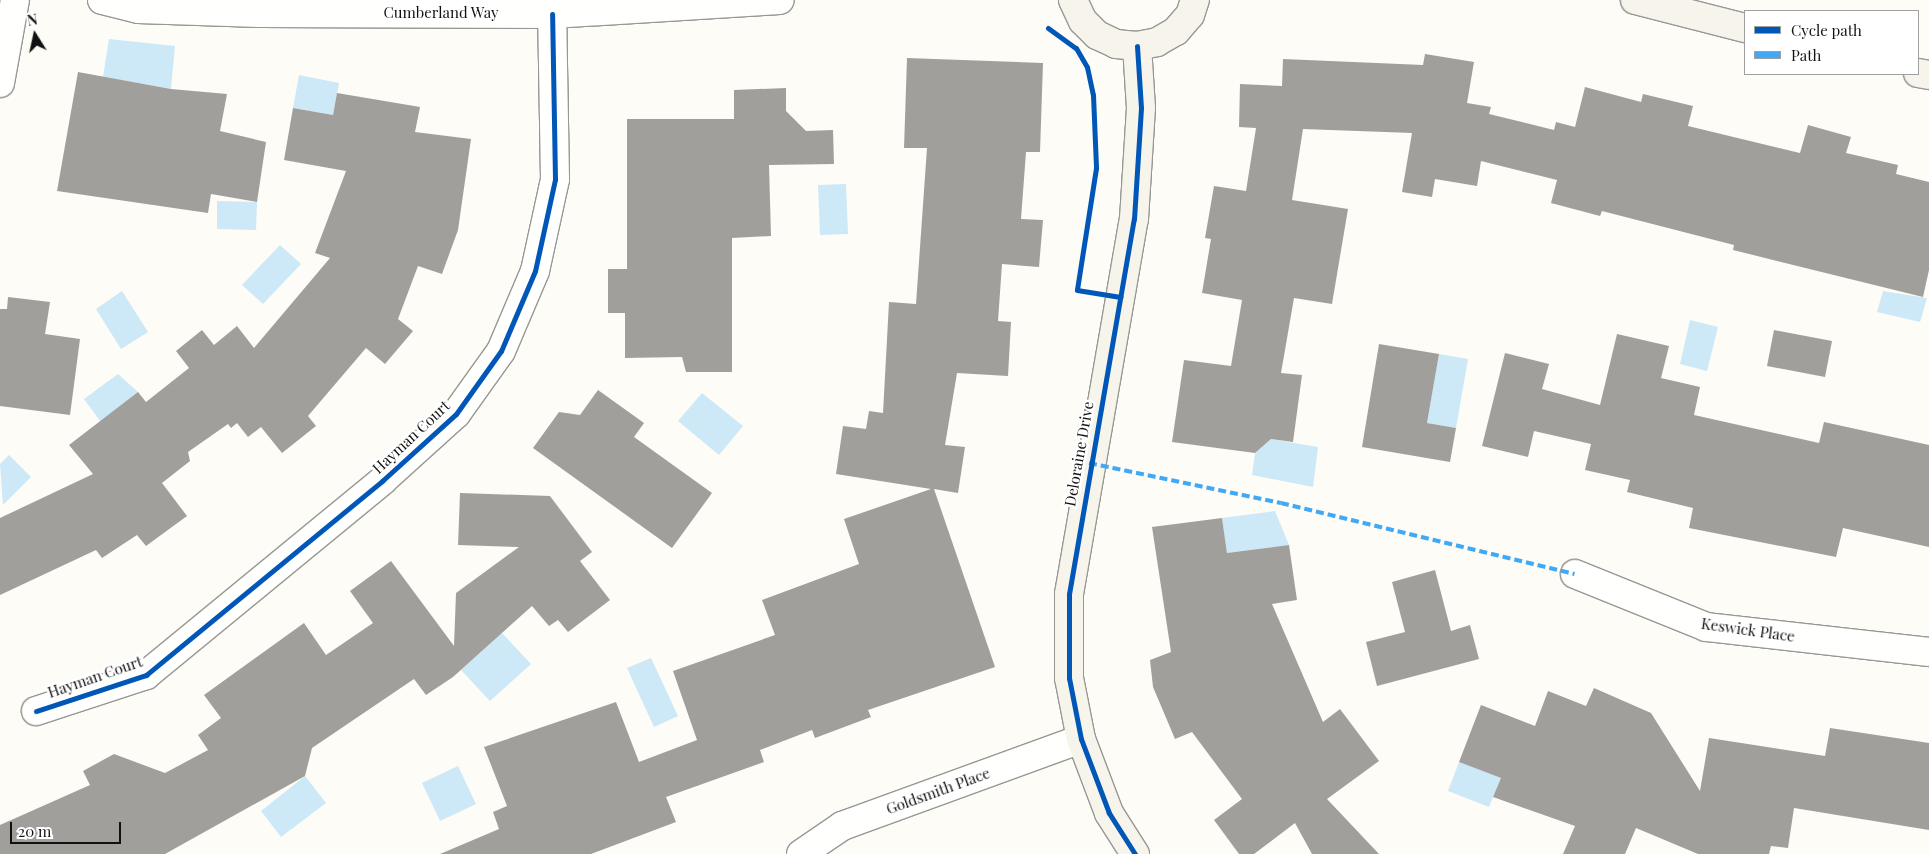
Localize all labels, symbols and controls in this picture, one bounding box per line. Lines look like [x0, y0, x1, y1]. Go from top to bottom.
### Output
street label: Cumberland Way [383, 4, 499, 22]
north arrow [10, 10, 60, 60]
text: N [26, 10, 39, 30]
legend [1744, 10, 1919, 75]
text: Cycle path [1791, 20, 1862, 40]
text: Path [1791, 45, 1821, 65]
street label: Hayman Court [369, 397, 453, 477]
street label: Deloraine Drive [1061, 400, 1097, 508]
street label: Keswick Place [1700, 615, 1796, 645]
street label: Hayman Court [45, 652, 145, 702]
street label: Goldsmith Place [884, 764, 992, 818]
scale bar [12, 812, 124, 844]
text: 20 m [18, 821, 51, 841]

